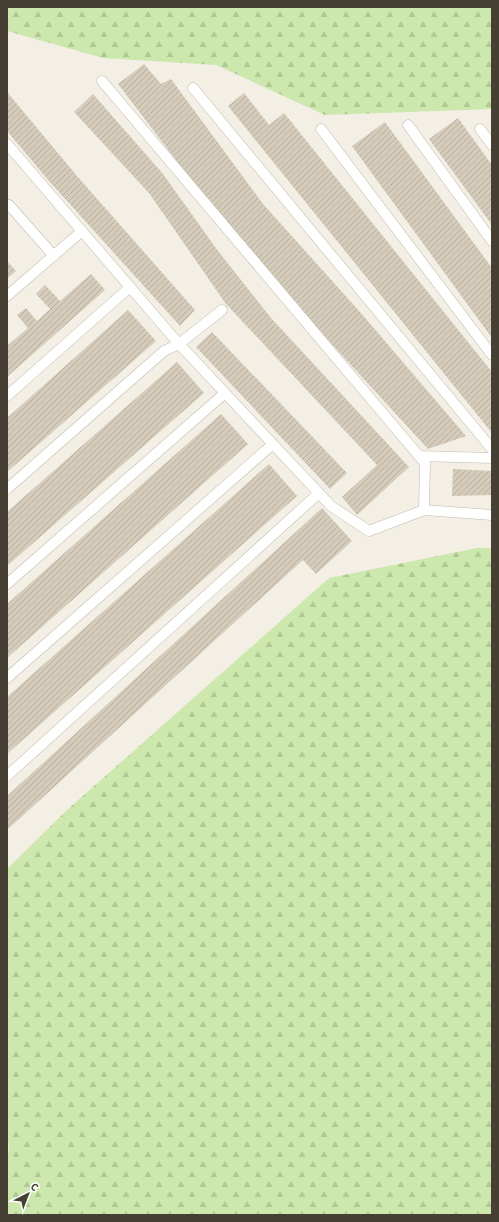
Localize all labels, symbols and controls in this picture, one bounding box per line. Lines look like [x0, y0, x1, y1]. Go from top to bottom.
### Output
north arrow [8, 1174, 48, 1214]
text: С [27, 1179, 42, 1195]

